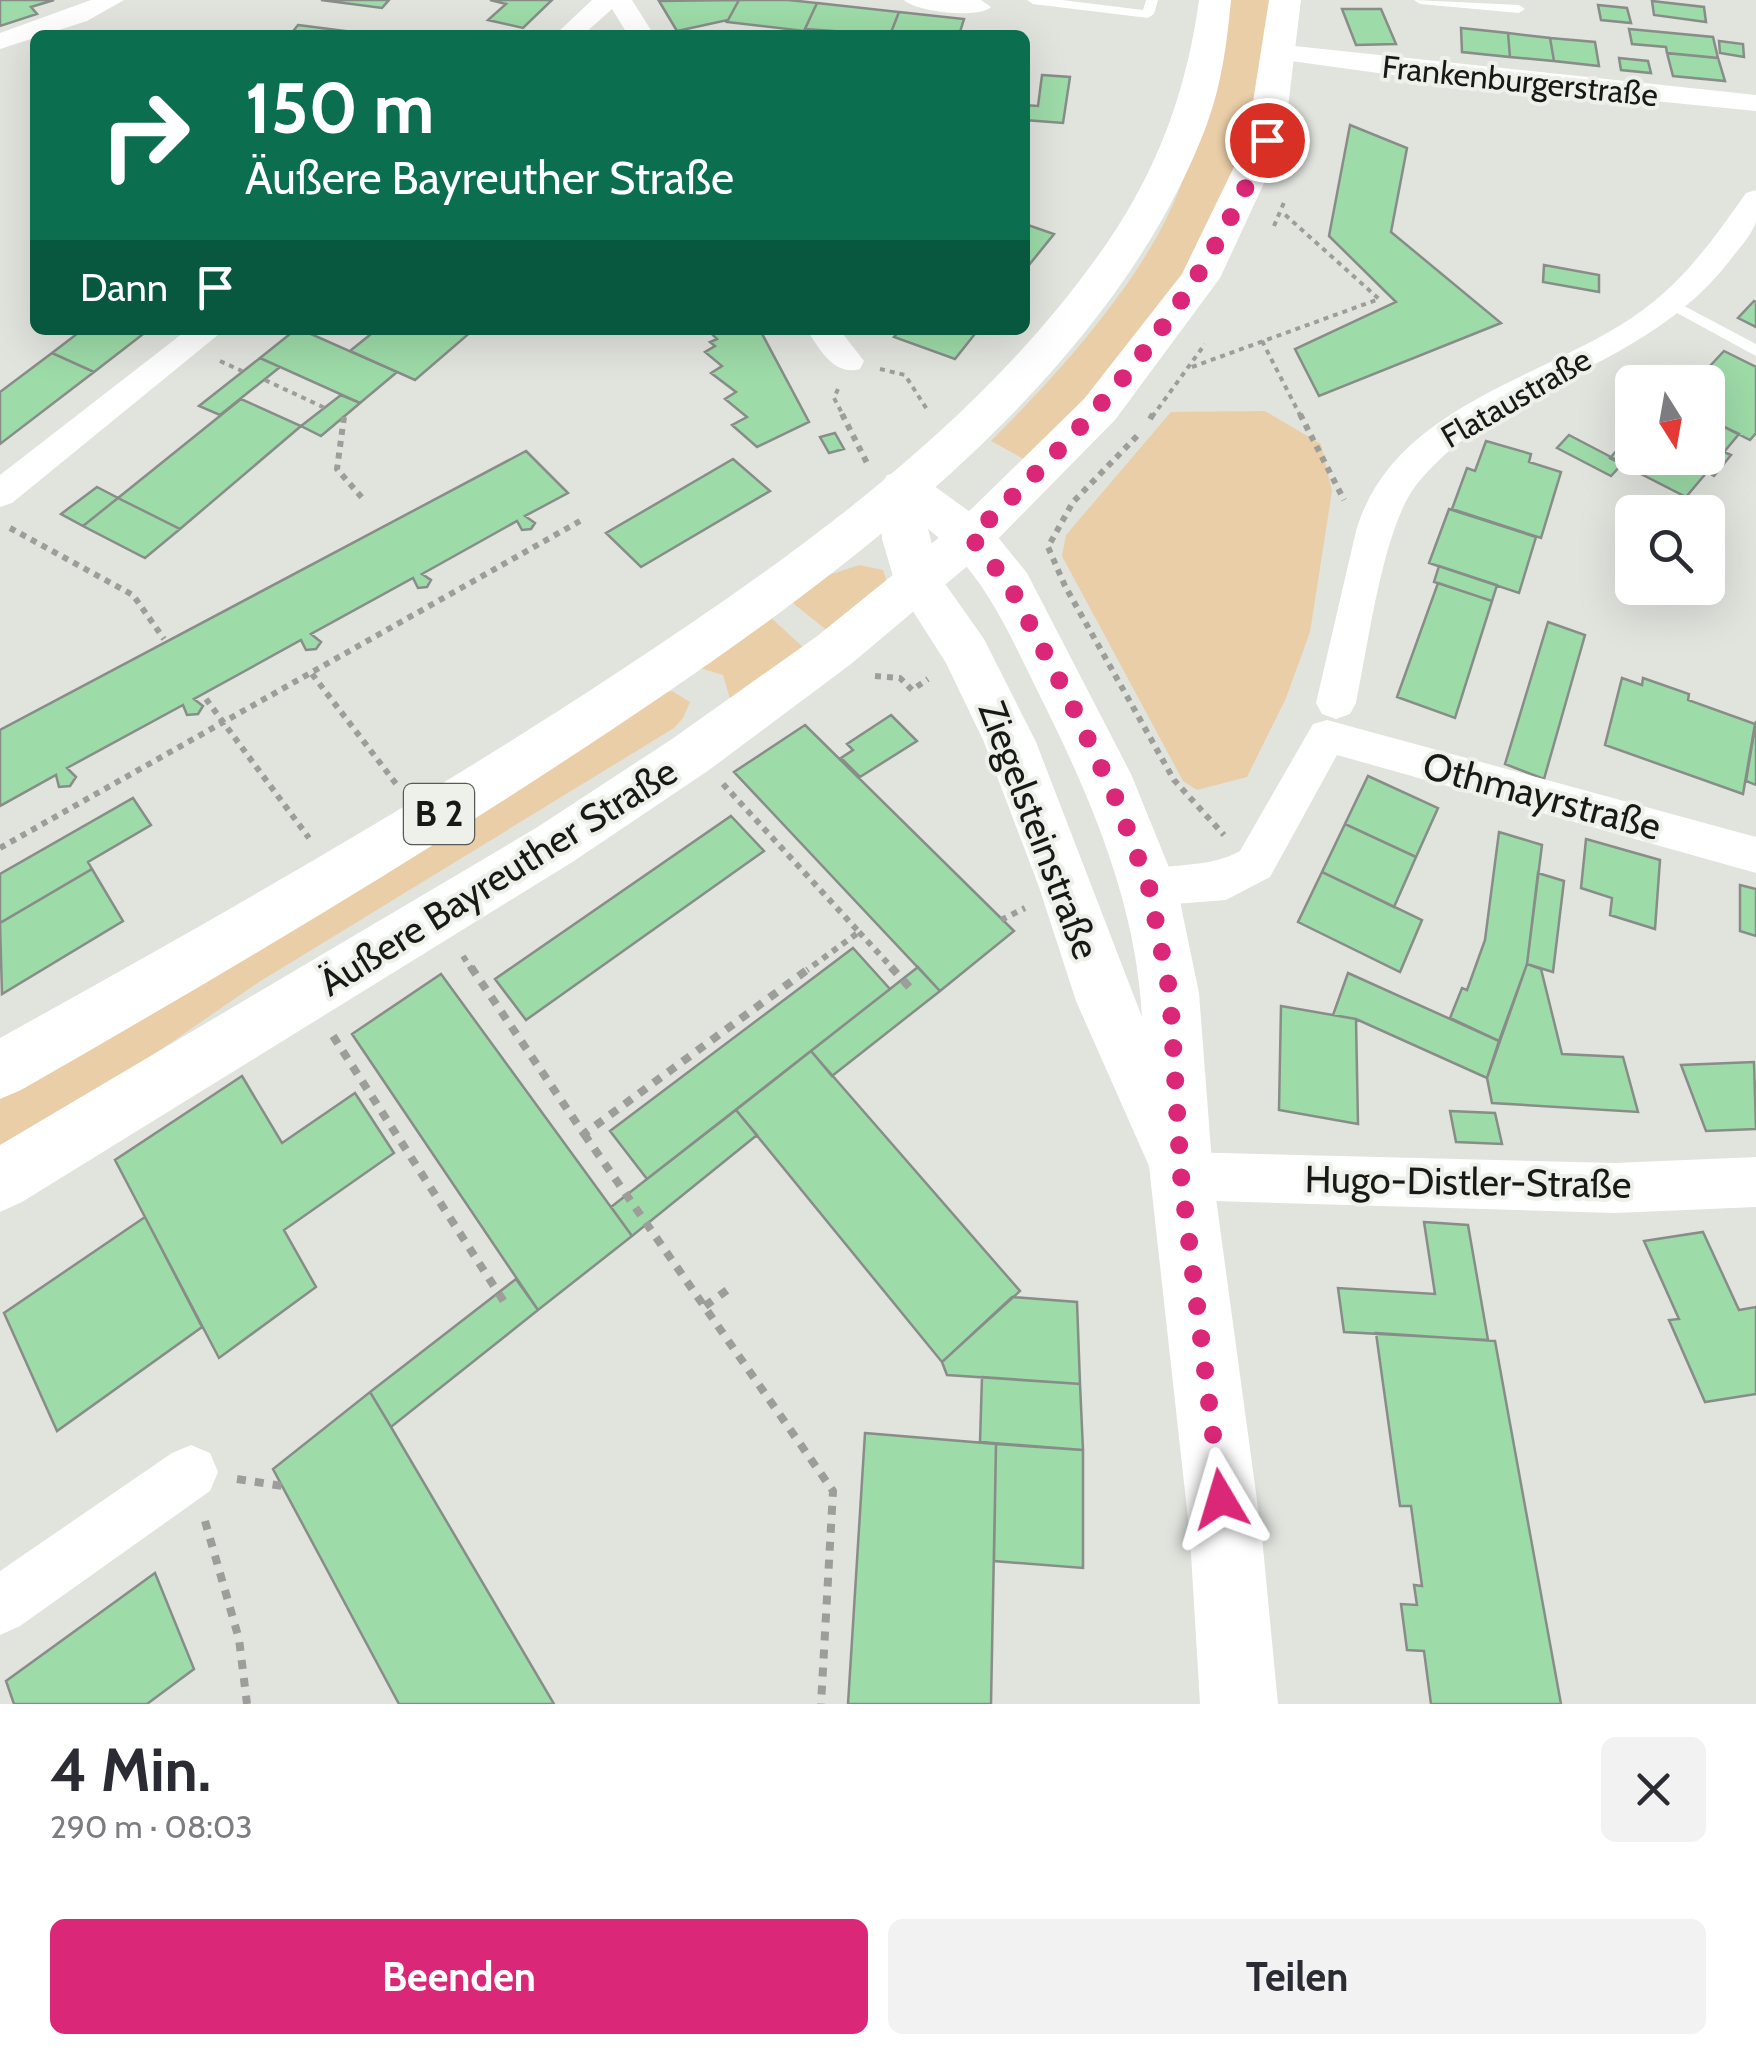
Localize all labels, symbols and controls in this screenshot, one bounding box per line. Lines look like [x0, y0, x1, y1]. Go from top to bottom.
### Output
street label: Frankenburgerstraße [1380, 47, 1660, 114]
text: 150 m [245, 65, 434, 151]
icon: right [80, 70, 210, 200]
pin [1225, 98, 1310, 183]
icon: arrive [1240, 113, 1295, 168]
text: Äußere Bayreuther Straße [245, 151, 734, 205]
icon: arrive [188, 260, 243, 315]
text: Dann [80, 264, 168, 311]
street label: Flataustraße [1434, 339, 1597, 456]
north arrow [1615, 365, 1725, 475]
map controls [1615, 365, 1725, 605]
button: search [1615, 495, 1725, 605]
street label: Ziegelsteinstraße [969, 694, 1110, 965]
street label: Othmayrstraße [1418, 741, 1666, 850]
street label: Äußere Bayreuther Straße [310, 747, 685, 1006]
road number: B 2 [404, 784, 474, 844]
street label: Hugo-Distler-Straße [1304, 1155, 1632, 1208]
position arrow [1169, 1447, 1273, 1551]
text: 4 Min. [50, 1733, 211, 1806]
button: close [1601, 1737, 1706, 1842]
text: 290 m · 08:03 [50, 1807, 253, 1846]
button: Beenden [50, 1919, 868, 2034]
button: Teilen [888, 1919, 1706, 2034]

